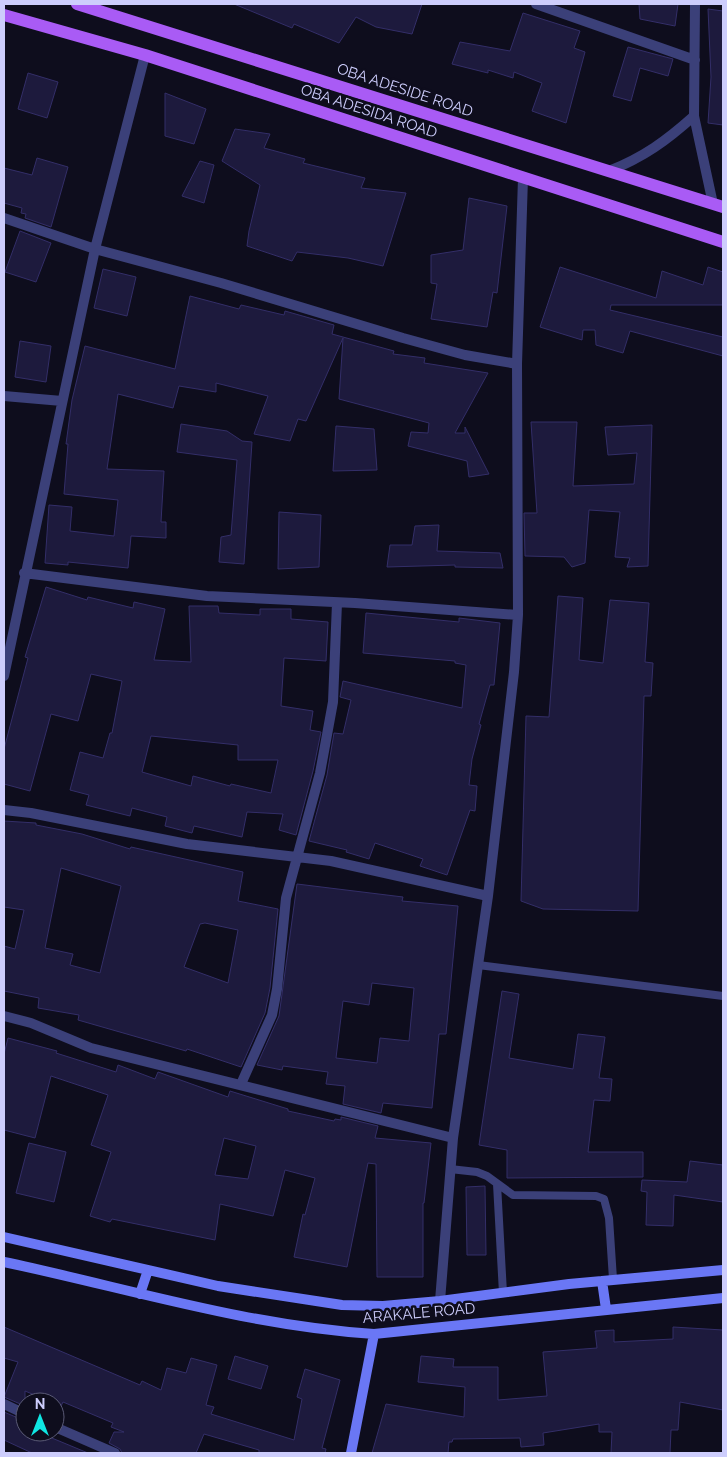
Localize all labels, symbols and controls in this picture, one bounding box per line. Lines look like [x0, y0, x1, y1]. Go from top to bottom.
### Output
street label: OBA ADESIDE ROAD [335, 59, 476, 121]
street label: OBA ADESIDA ROAD [299, 80, 440, 142]
street label: ARAKALE ROAD [362, 1299, 476, 1327]
north arrow [15, 1392, 65, 1442]
text: N [35, 1396, 45, 1412]

